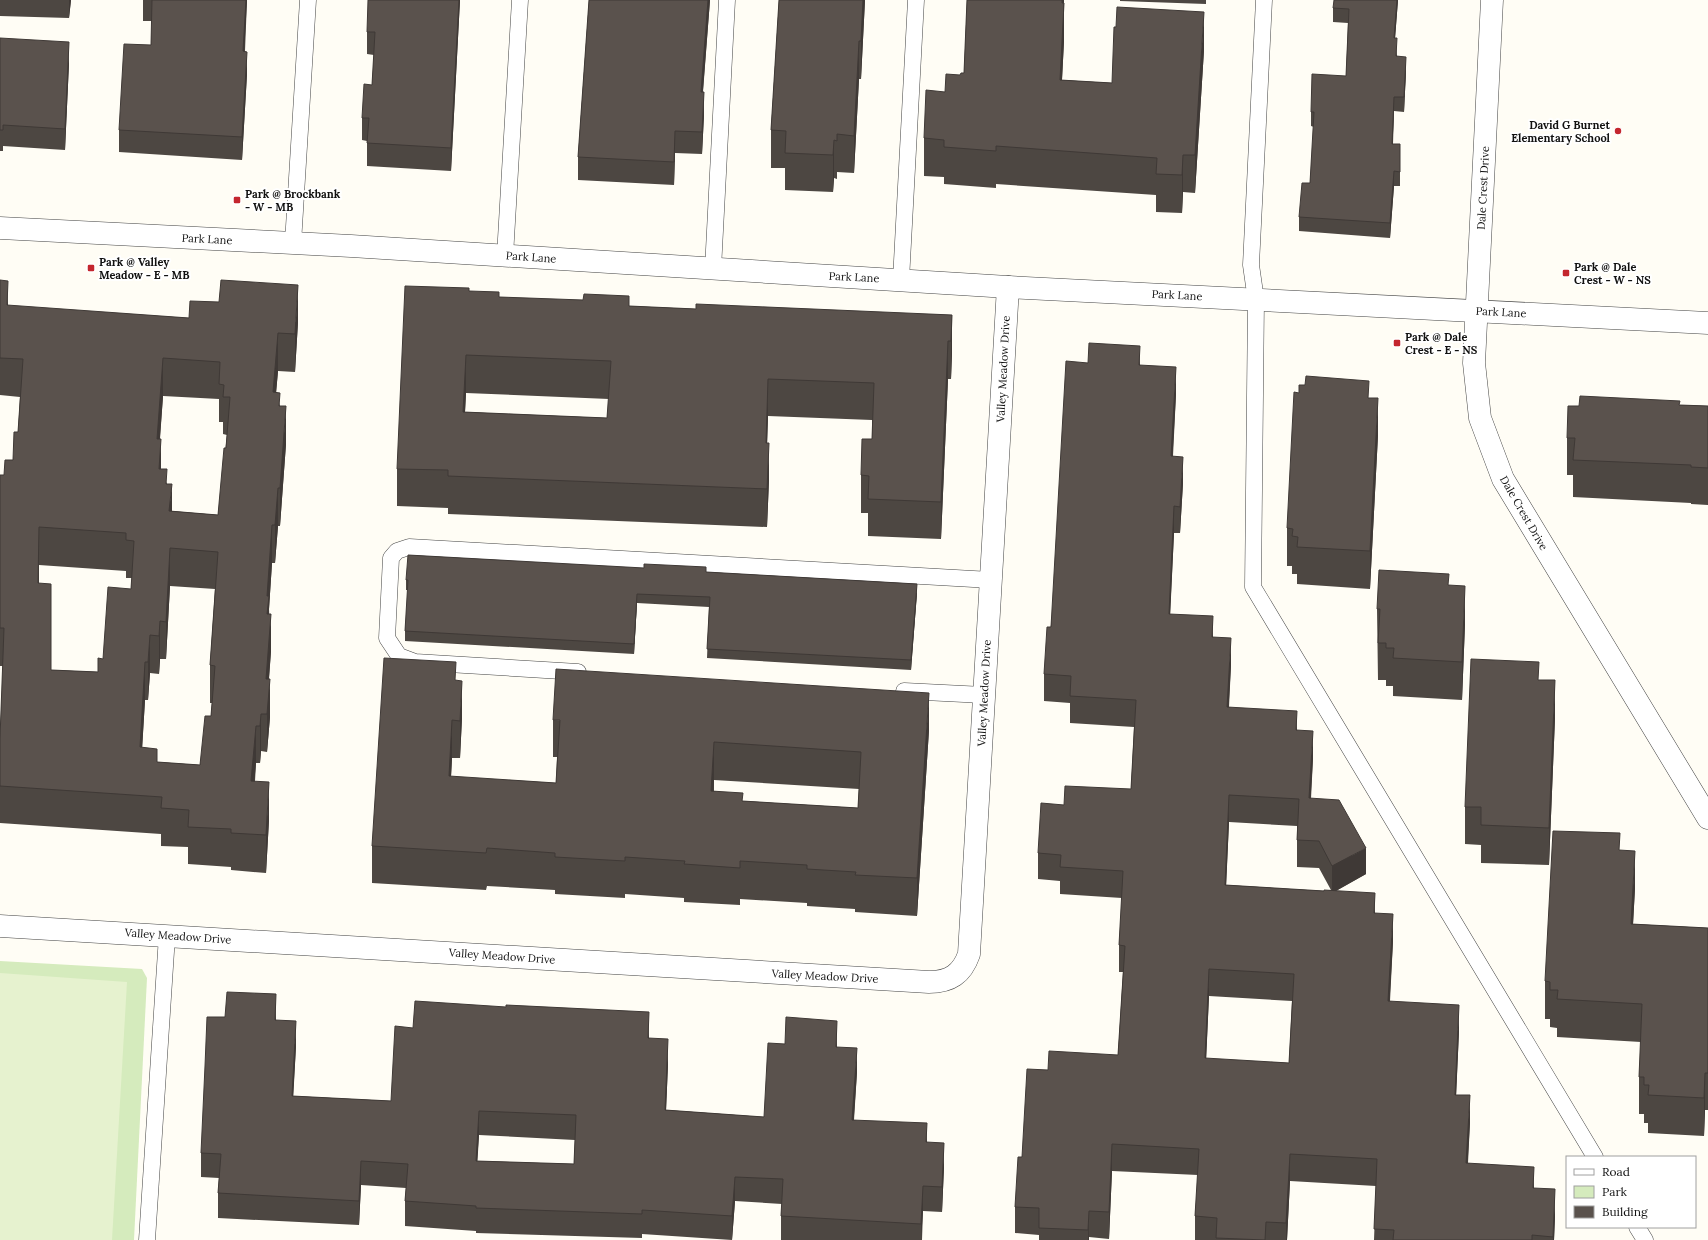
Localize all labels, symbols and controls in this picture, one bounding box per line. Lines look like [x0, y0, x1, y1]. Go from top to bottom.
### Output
place label: David G Burnet Elementary School [1511, 118, 1611, 145]
marker: David G Burnet Elementary School [1613, 126, 1623, 136]
street label: Dale Crest Drive [1474, 146, 1492, 230]
place label: Park @ Brockbank - W - MB [245, 187, 341, 214]
marker: Park @ Brockbank - W - MB [232, 195, 242, 205]
street label: Park Lane [181, 231, 233, 247]
street label: Park Lane [505, 248, 557, 266]
place label: Park @ Valley Meadow - E - MB [99, 255, 190, 282]
place label: Park @ Dale Crest - W - NS [1574, 260, 1651, 287]
marker: Park @ Valley Meadow - E - MB [86, 263, 96, 273]
marker: Park @ Dale Crest - W - NS [1561, 268, 1571, 278]
street label: Park Lane [828, 269, 880, 285]
street label: Park Lane [1151, 287, 1203, 303]
street label: Park Lane [1475, 304, 1527, 320]
street label: Valley Meadow Drive [993, 315, 1013, 424]
place label: Park @ Dale Crest - E - NS [1405, 330, 1478, 357]
marker: Park @ Dale Crest - E - NS [1392, 338, 1402, 348]
street label: Dale Crest Drive [1497, 473, 1551, 553]
street label: Valley Meadow Drive [974, 639, 994, 748]
street label: Valley Meadow Drive [123, 925, 232, 947]
street label: Valley Meadow Drive [447, 945, 556, 967]
street label: Valley Meadow Drive [770, 966, 879, 986]
legend [1566, 1156, 1696, 1228]
text: Road [1602, 1164, 1630, 1179]
text: Park [1602, 1184, 1628, 1199]
text: Building [1602, 1204, 1648, 1219]

